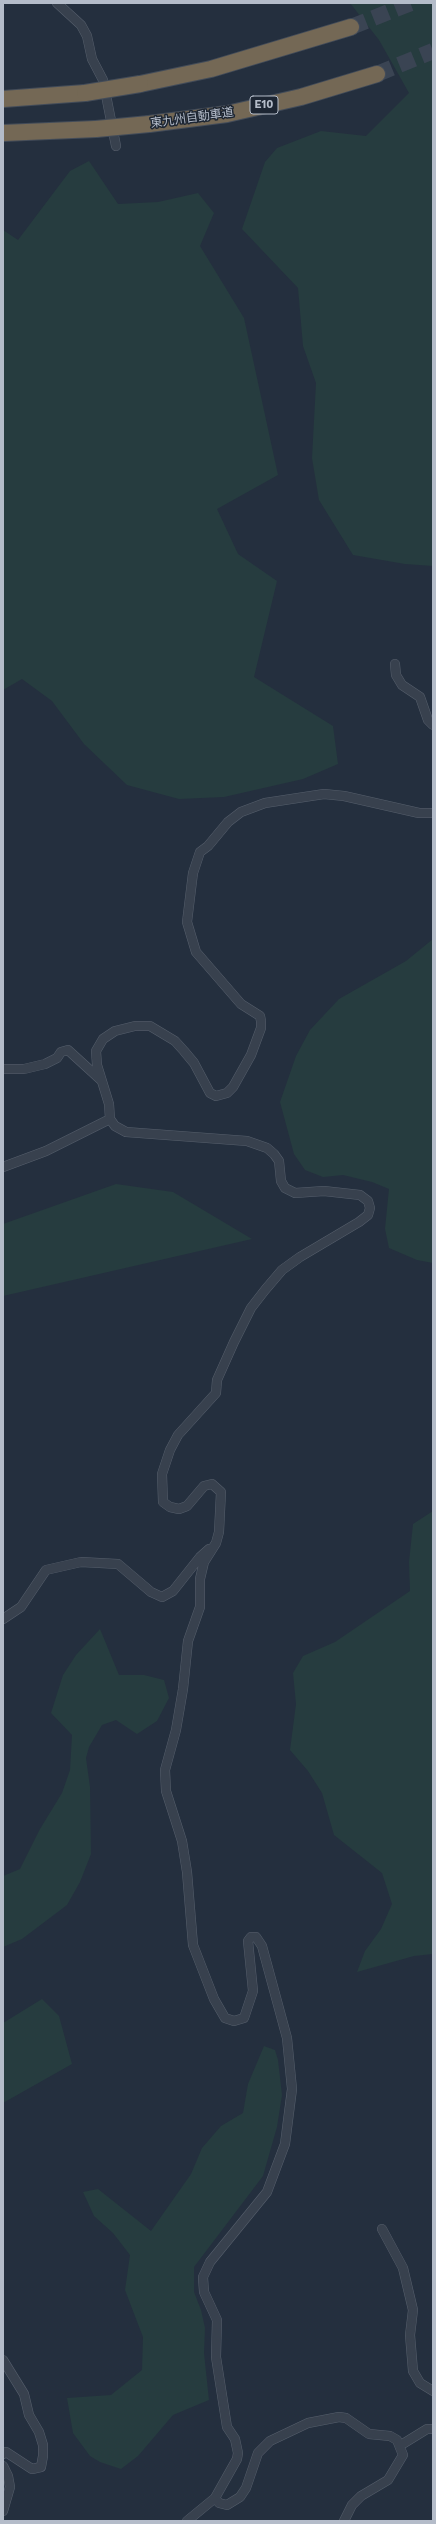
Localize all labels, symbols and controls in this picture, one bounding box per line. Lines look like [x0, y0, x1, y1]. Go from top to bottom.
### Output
road number: E10 [250, 96, 278, 114]
street label: 東九州自動車道 [149, 105, 235, 131]

